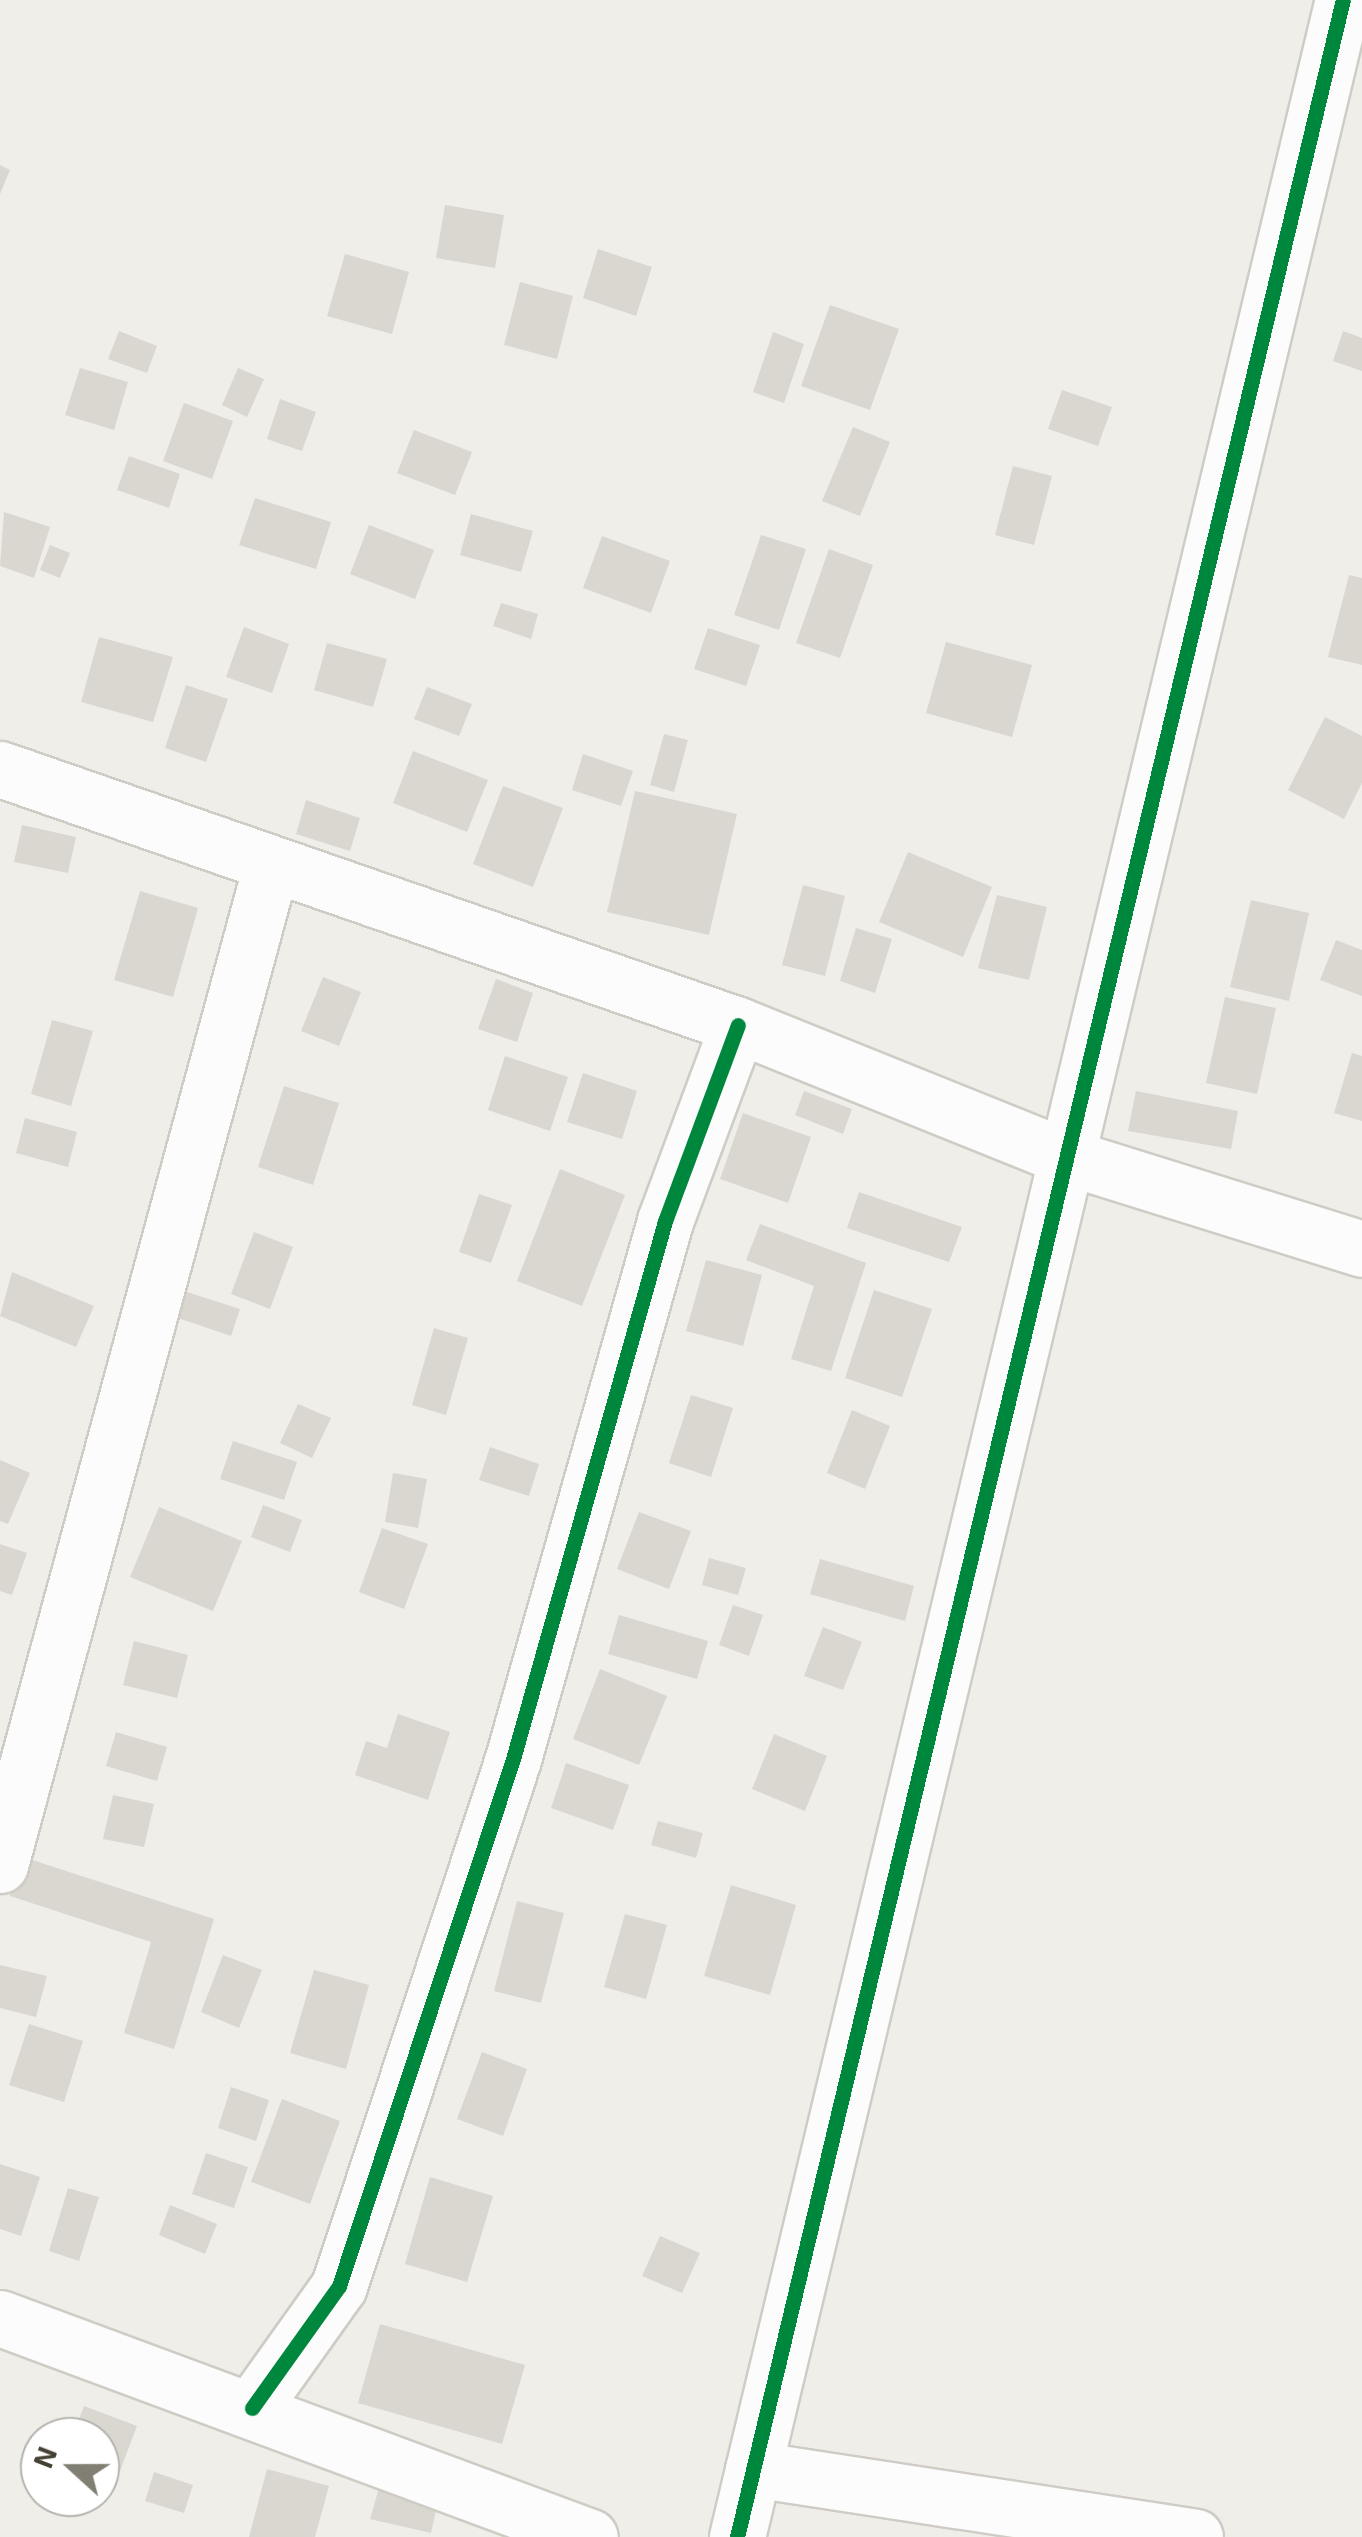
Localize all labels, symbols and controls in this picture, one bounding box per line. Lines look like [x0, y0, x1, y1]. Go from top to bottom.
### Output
north arrow [20, 2417, 120, 2517]
text: N [24, 2441, 63, 2472]

